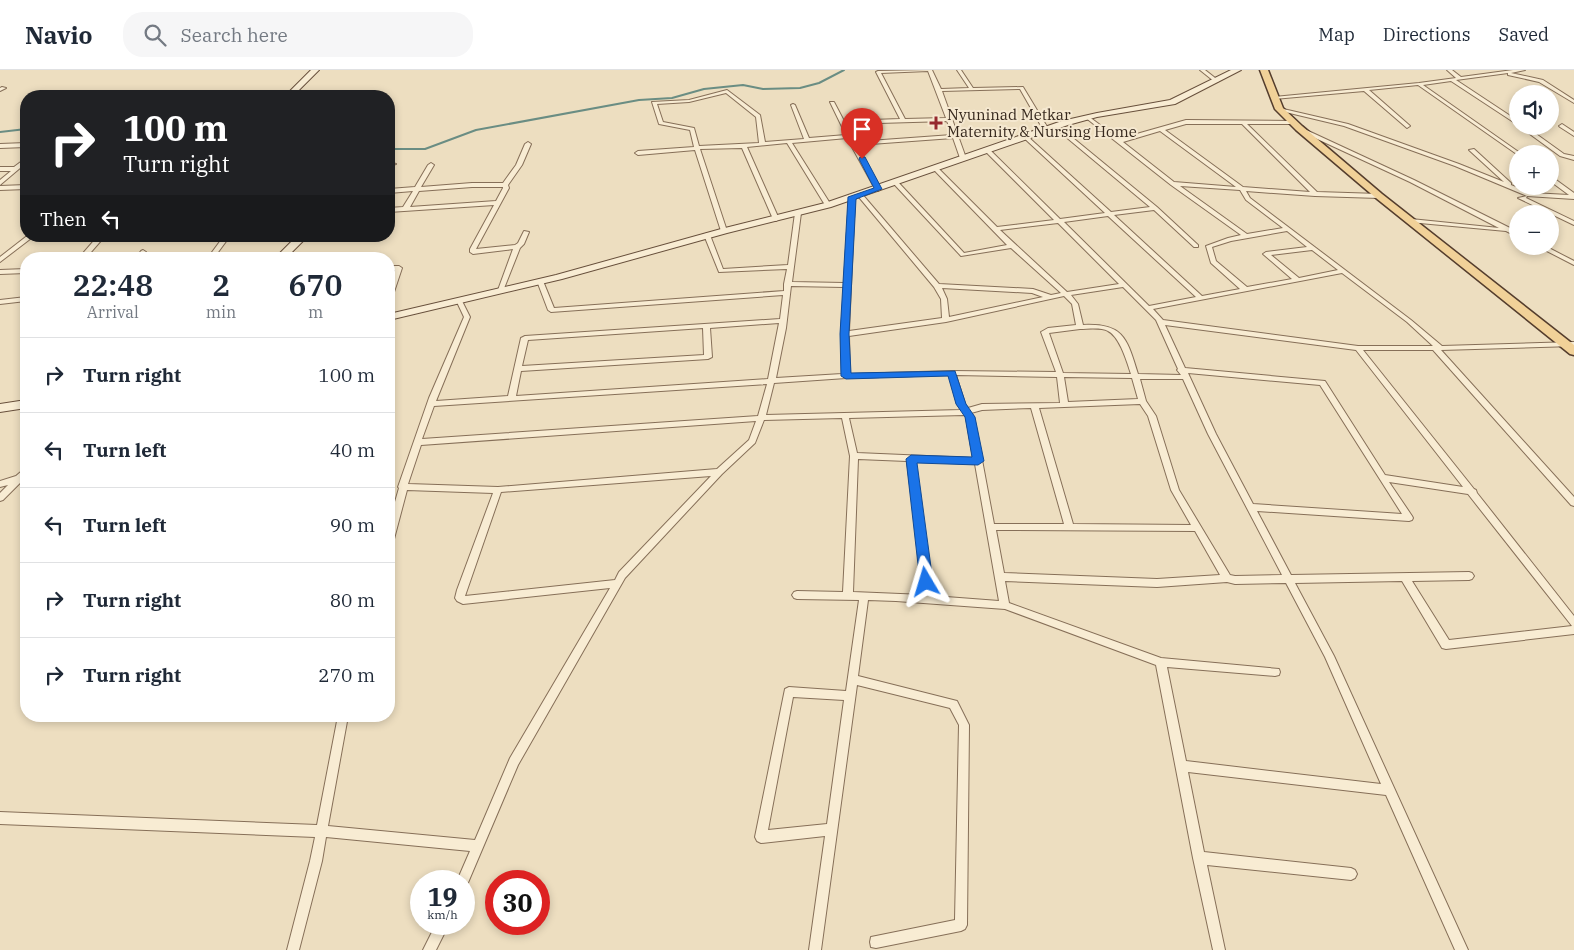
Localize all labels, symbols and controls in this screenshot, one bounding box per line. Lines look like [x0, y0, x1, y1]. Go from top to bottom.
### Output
search box [123, 12, 473, 57]
text: Navio [25, 19, 93, 51]
icon: search [141, 21, 169, 49]
text: Search here [181, 23, 288, 47]
text: Map [1318, 23, 1355, 46]
text: Directions [1383, 23, 1471, 46]
text: Saved [1499, 23, 1549, 46]
map controls [1509, 85, 1559, 255]
button: sound [1509, 85, 1559, 135]
text: 100 m [123, 105, 228, 151]
place label: Nyuninad Metkar Maternity & Nursing Home [947, 105, 1137, 141]
pin [841, 108, 883, 159]
icon: right [40, 110, 105, 175]
icon: arrive [848, 115, 876, 143]
marker: Nyuninad Metkar Maternity & Nursing Home [929, 116, 943, 130]
button: + [1509, 145, 1559, 195]
text: Turn right [123, 149, 230, 178]
icon: left [97, 205, 125, 233]
button: − [1509, 205, 1559, 255]
text: Then [40, 207, 87, 231]
text: 22:48 [72, 265, 153, 304]
text: 2 [212, 265, 230, 304]
text: 670 [289, 265, 343, 304]
text: Arrival [87, 302, 139, 322]
text: min [206, 302, 236, 322]
text: m [308, 302, 323, 322]
icon: right [40, 361, 68, 389]
text: Turn right [83, 363, 181, 387]
text: 100 m [318, 363, 375, 387]
icon: left [40, 436, 68, 464]
text: Turn left [83, 438, 166, 462]
text: 40 m [330, 438, 375, 462]
icon: left [40, 511, 68, 539]
text: Turn left [83, 513, 166, 537]
text: 90 m [330, 513, 375, 537]
position arrow [899, 555, 951, 607]
icon: right [40, 586, 68, 614]
text: Turn right [83, 588, 181, 612]
text: 80 m [330, 588, 375, 612]
icon: right [40, 661, 68, 689]
text: Turn right [83, 663, 181, 687]
text: 270 m [318, 663, 375, 687]
speed limit sign: 30 [485, 870, 550, 935]
text: 19 [427, 880, 458, 913]
text: km/h [427, 907, 458, 922]

